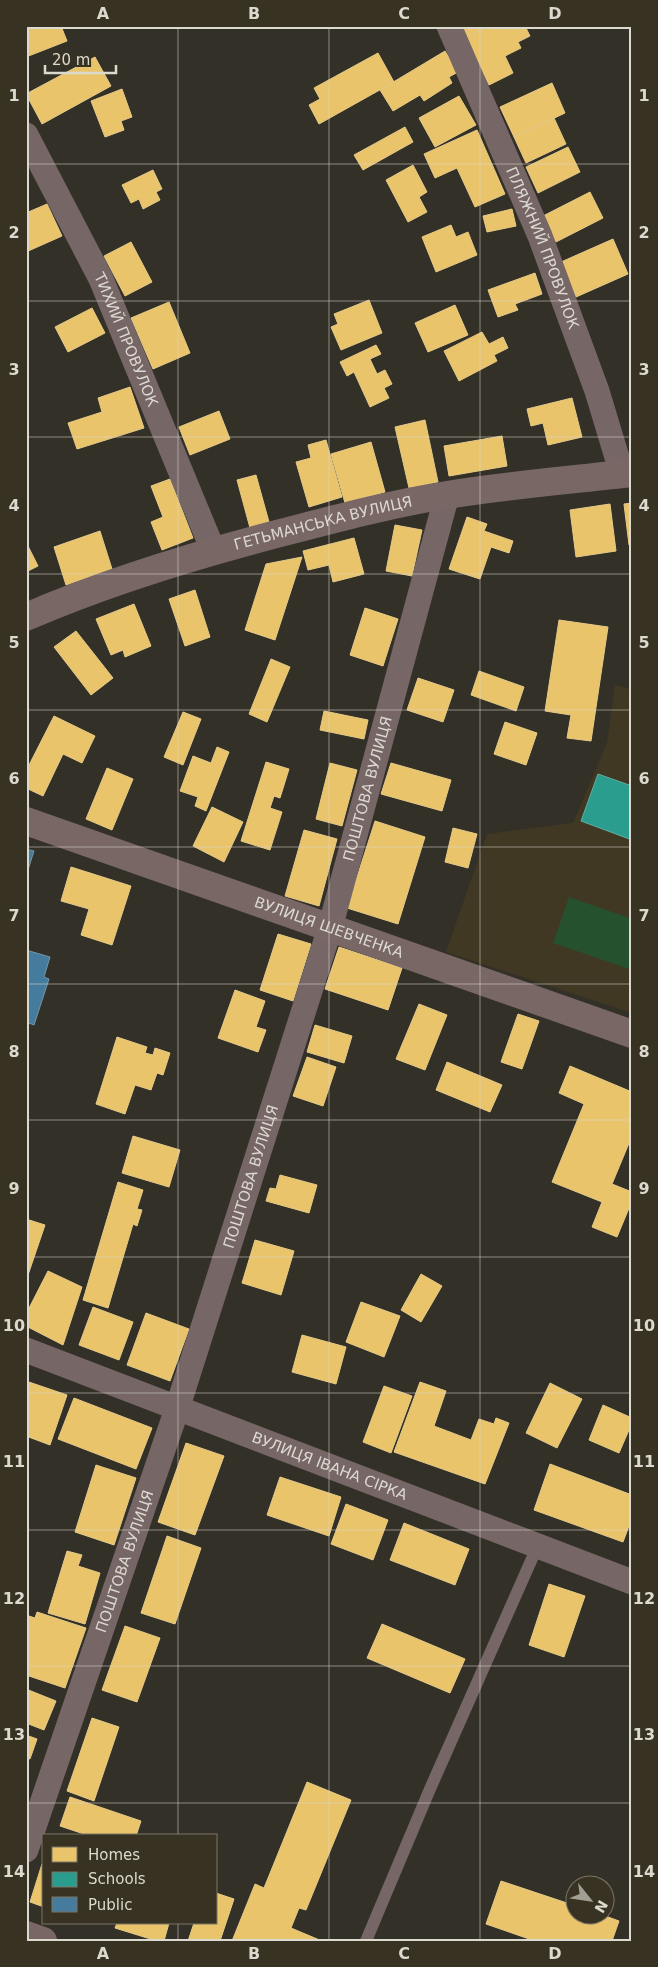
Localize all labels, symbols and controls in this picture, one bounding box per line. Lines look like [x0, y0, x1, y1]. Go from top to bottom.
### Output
text: A [97, 4, 110, 23]
text: B [248, 4, 260, 23]
text: C [398, 4, 410, 23]
text: D [548, 4, 562, 23]
scale bar [45, 42, 116, 74]
text: 20 m [52, 51, 90, 69]
text: 1 [8, 86, 20, 105]
text: 1 [638, 86, 650, 105]
street label: ПЛЯЖНИЙ ПРОВУЛОК [502, 164, 583, 332]
text: 2 [8, 223, 20, 242]
text: 2 [638, 223, 650, 242]
street label: ТИХИЙ ПРОВУЛОК [90, 269, 162, 410]
text: 3 [8, 360, 20, 379]
text: 3 [638, 360, 650, 379]
street label: ГЕТЬМАНСЬКА ВУЛИЦЯ [232, 492, 414, 554]
text: 4 [8, 496, 20, 515]
text: 4 [638, 496, 650, 515]
text: 5 [8, 633, 20, 652]
text: 5 [638, 633, 650, 652]
street label: ПОШТОВА ВУЛИЦЯ [339, 714, 396, 863]
text: 6 [8, 769, 20, 788]
text: 6 [638, 769, 650, 788]
street label: ВУЛИЦЯ ШЕВЧЕНКА [252, 893, 406, 962]
text: 7 [8, 906, 20, 925]
text: 7 [638, 906, 650, 925]
text: 8 [8, 1042, 20, 1061]
text: 8 [638, 1042, 650, 1061]
street label: ПОШТОВА ВУЛИЦЯ [220, 1103, 282, 1251]
text: 9 [8, 1179, 20, 1198]
text: 9 [638, 1179, 650, 1198]
text: 10 [3, 1316, 25, 1335]
text: 10 [633, 1316, 655, 1335]
street label: ВУЛИЦЯ ІВАНА СІРКА [249, 1428, 410, 1504]
text: 11 [3, 1452, 25, 1471]
text: 11 [633, 1452, 655, 1471]
street label: ПОШТОВА ВУЛИЦЯ [92, 1488, 158, 1635]
text: 12 [3, 1589, 25, 1608]
text: 12 [633, 1589, 655, 1608]
text: 13 [3, 1725, 25, 1744]
text: 13 [633, 1725, 655, 1744]
legend [42, 1834, 218, 1924]
text: Homes [88, 1846, 140, 1864]
text: 14 [3, 1862, 25, 1881]
text: 14 [633, 1862, 655, 1881]
text: Schools [88, 1870, 146, 1888]
north arrow [566, 1874, 616, 1924]
text: Public [88, 1896, 132, 1914]
text: N [591, 1897, 611, 1916]
text: A [97, 1944, 110, 1963]
text: B [248, 1944, 260, 1963]
text: C [398, 1944, 410, 1963]
text: D [548, 1944, 562, 1963]

